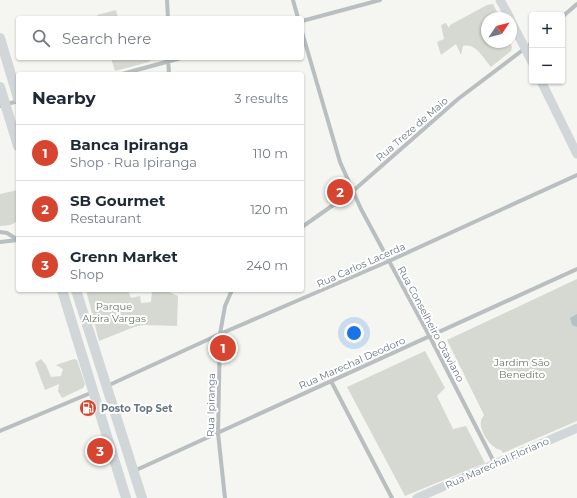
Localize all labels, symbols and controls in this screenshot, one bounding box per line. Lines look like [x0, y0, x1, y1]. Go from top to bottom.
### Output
north arrow [481, 12, 517, 48]
map controls [529, 12, 565, 84]
button: + [529, 12, 565, 48]
search box [16, 16, 304, 60]
icon: search [30, 27, 52, 49]
text: Search here [62, 29, 151, 48]
button: − [529, 48, 565, 84]
text: Nearby [32, 88, 96, 108]
text: 3 results [234, 90, 288, 106]
street label: Rua Treze de Maio [373, 94, 451, 164]
text: Banca Ipiranga [70, 135, 189, 154]
text: 1 [42, 145, 48, 161]
text: 110 m [253, 145, 288, 161]
text: Shop · Rua Ipiranga [70, 154, 197, 170]
pin: 2 [327, 177, 353, 207]
text: SB Gourmet [70, 191, 165, 210]
text: 2 [41, 201, 49, 217]
text: 120 m [250, 201, 288, 217]
text: Restaurant [70, 210, 141, 226]
street label: Rua Carlos Lacerda [315, 240, 407, 290]
text: Grenn Market [70, 247, 178, 266]
text: 3 [41, 257, 49, 273]
text: 240 m [247, 257, 288, 273]
street label: Rua Conselheiro Otaviano [395, 264, 467, 384]
text: Shop [70, 266, 104, 282]
park label: Parque Alzira Vargas [82, 300, 146, 325]
your location [344, 323, 364, 343]
pin: 1 [210, 333, 236, 363]
street label: Rua Marechal Deodoro [297, 334, 407, 392]
park label: Jardim São Benedito [493, 356, 550, 381]
street label: Rua Ipiranga [204, 373, 218, 437]
fuel station icon: Posto Top Set [78, 398, 98, 418]
place label: Posto Top Set [101, 402, 173, 415]
street label: Rua Marechal Floriano [443, 434, 551, 492]
pin: 3 [87, 436, 113, 466]

